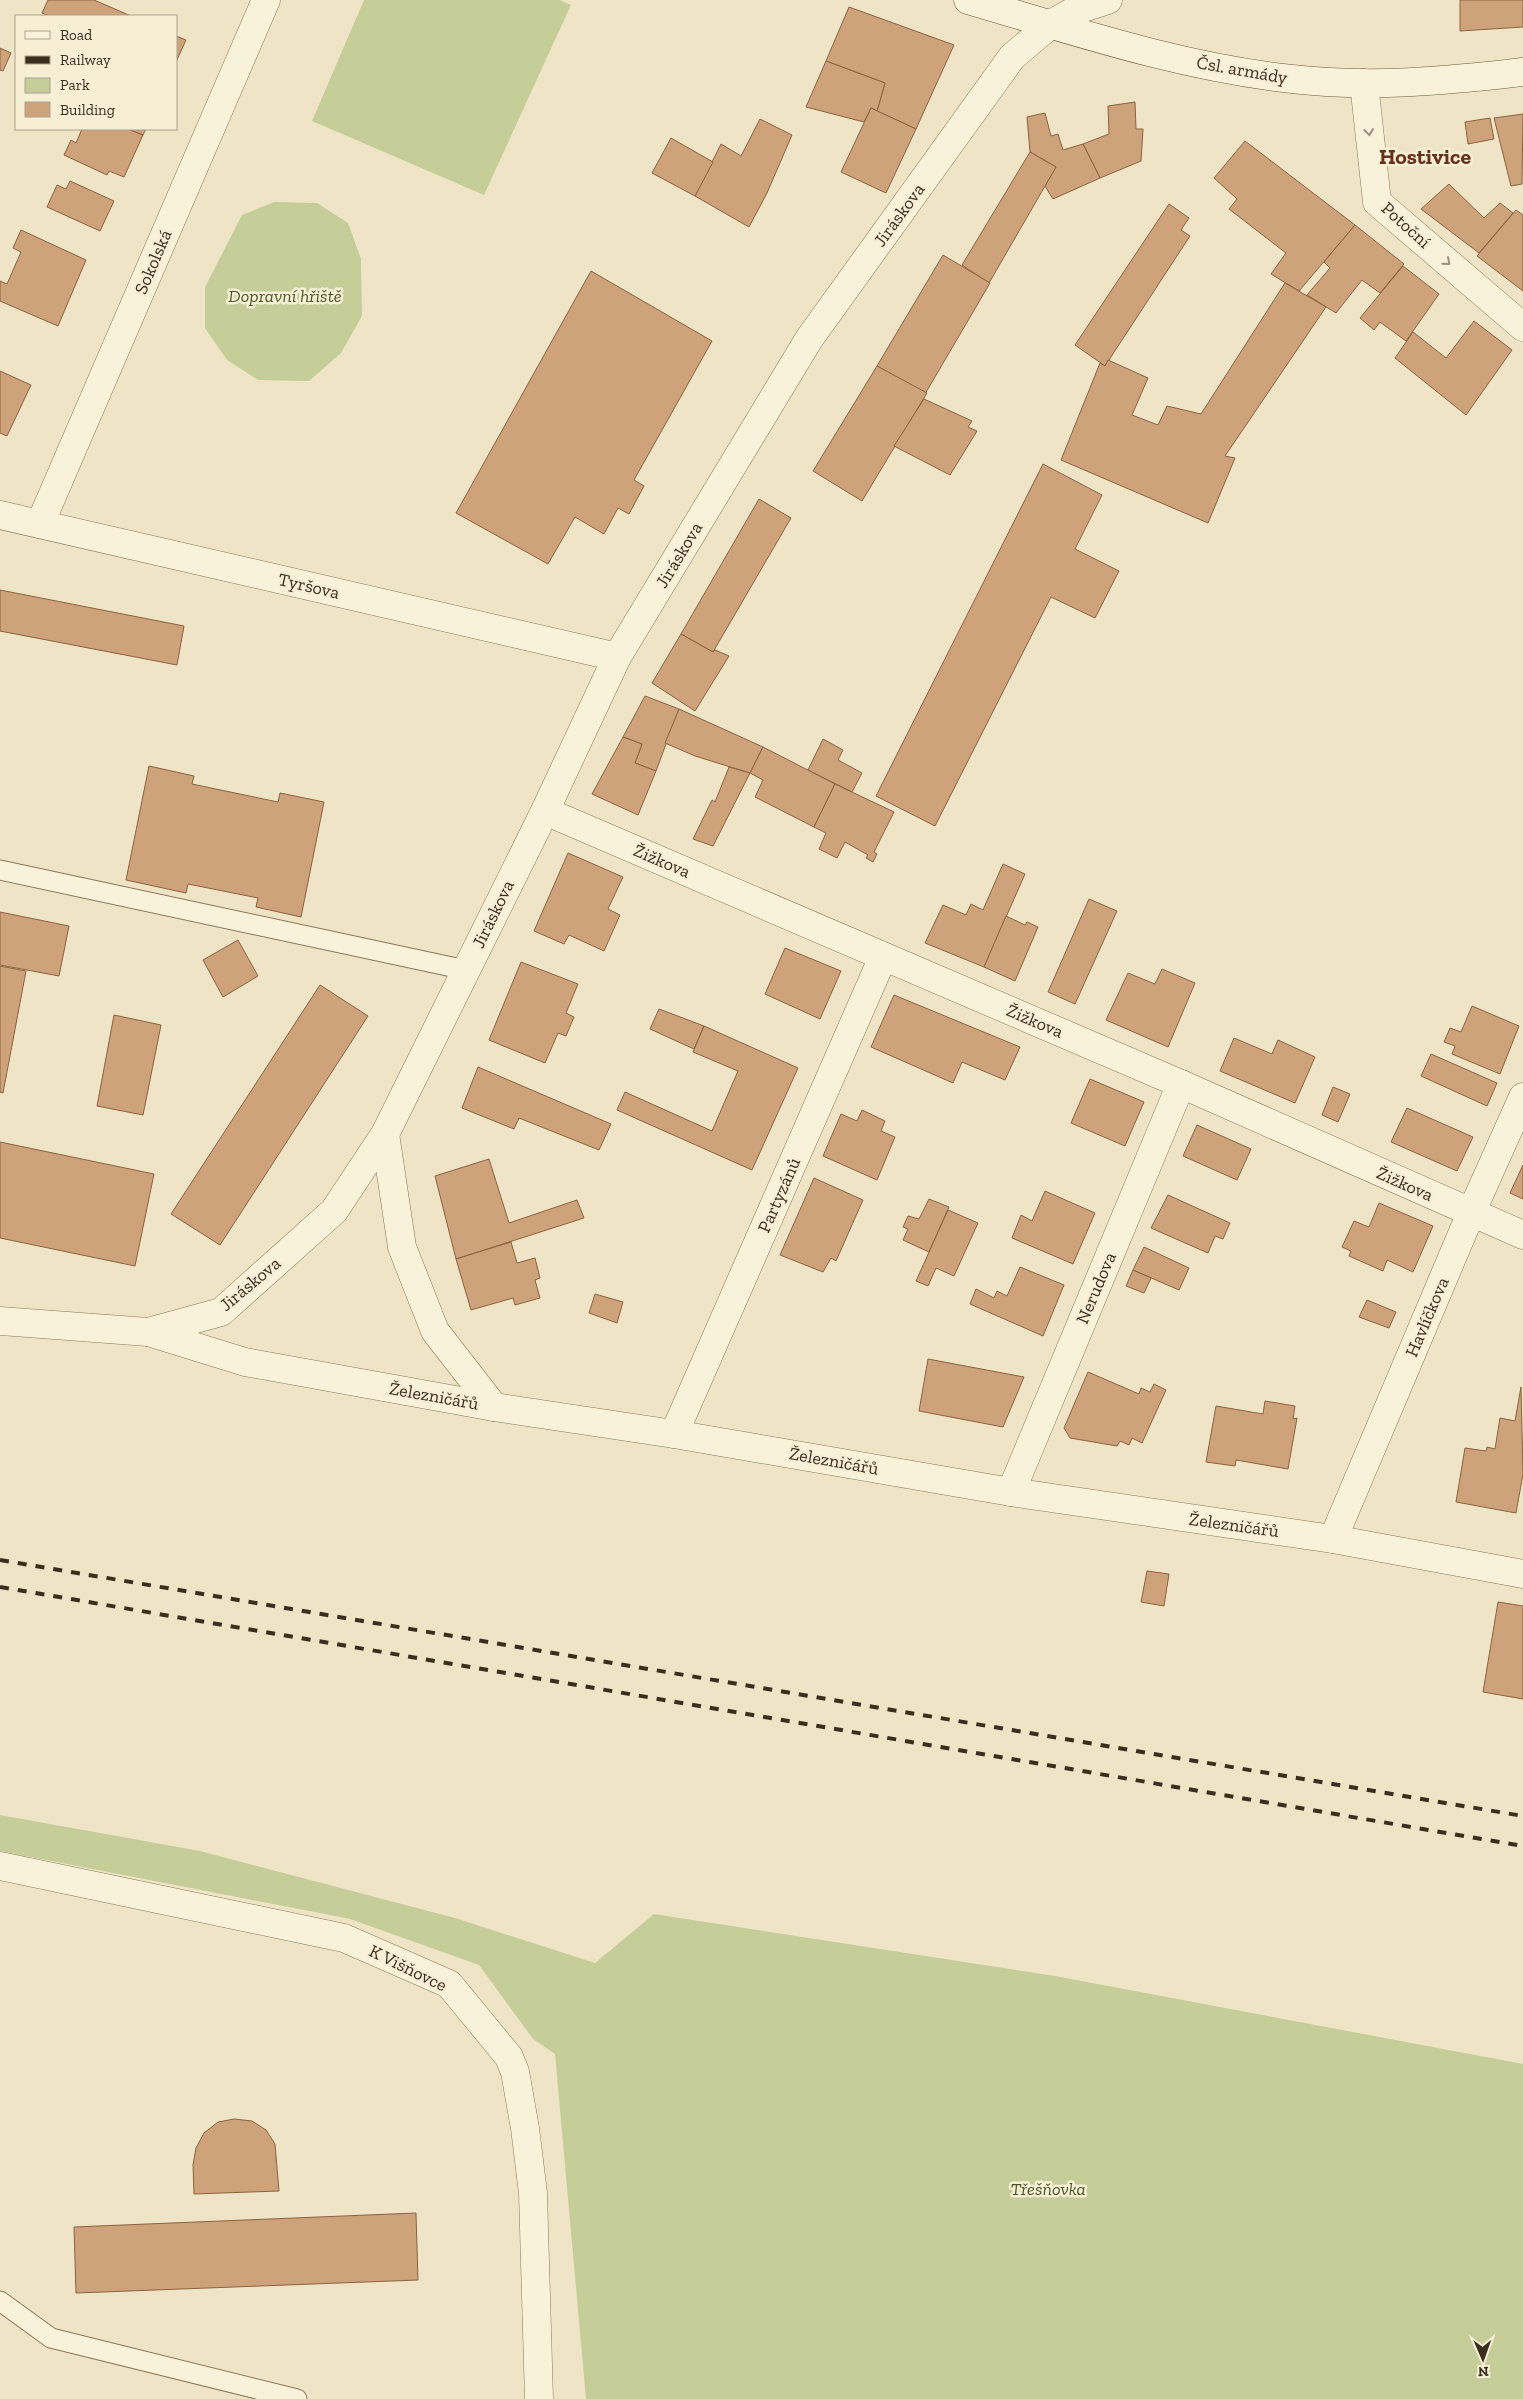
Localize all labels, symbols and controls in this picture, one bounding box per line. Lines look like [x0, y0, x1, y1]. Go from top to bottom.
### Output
legend [15, 15, 178, 130]
text: Road [60, 26, 93, 44]
text: Railway [60, 51, 111, 69]
street label: Čsl. armády [1195, 51, 1290, 89]
text: Park [60, 76, 90, 94]
text: Building [60, 101, 115, 119]
one-way arrow [1363, 128, 1374, 136]
district label: Hostivice [1379, 143, 1471, 170]
street label: Jiráskova [869, 179, 930, 251]
street label: Potoční [1377, 197, 1435, 253]
street label: Sokolská [130, 226, 176, 298]
one-way arrow [1442, 256, 1451, 265]
park label: Dopravní hřiště [228, 285, 342, 307]
street label: Jiráskova [651, 518, 707, 592]
street label: Tyršova [276, 568, 342, 604]
street label: Žižkova [630, 839, 694, 883]
street label: Jiráskova [467, 876, 519, 952]
street label: Žižkova [1003, 999, 1067, 1043]
street label: Partyzánů [753, 1154, 805, 1236]
street label: Žižkova [1373, 1162, 1437, 1206]
street label: Nerudova [1071, 1249, 1121, 1327]
street label: Jiráskova [215, 1252, 285, 1316]
street label: Havlíčkova [1400, 1273, 1454, 1360]
street label: Železničářů [388, 1377, 480, 1415]
street label: Železničářů [788, 1442, 880, 1480]
street label: Železničářů [1188, 1508, 1280, 1542]
street label: K Višňovce [365, 1940, 451, 1996]
park label: Třešňovka [1010, 2178, 1086, 2200]
north arrow [1458, 2334, 1508, 2384]
text: N [1477, 2363, 1489, 2380]

